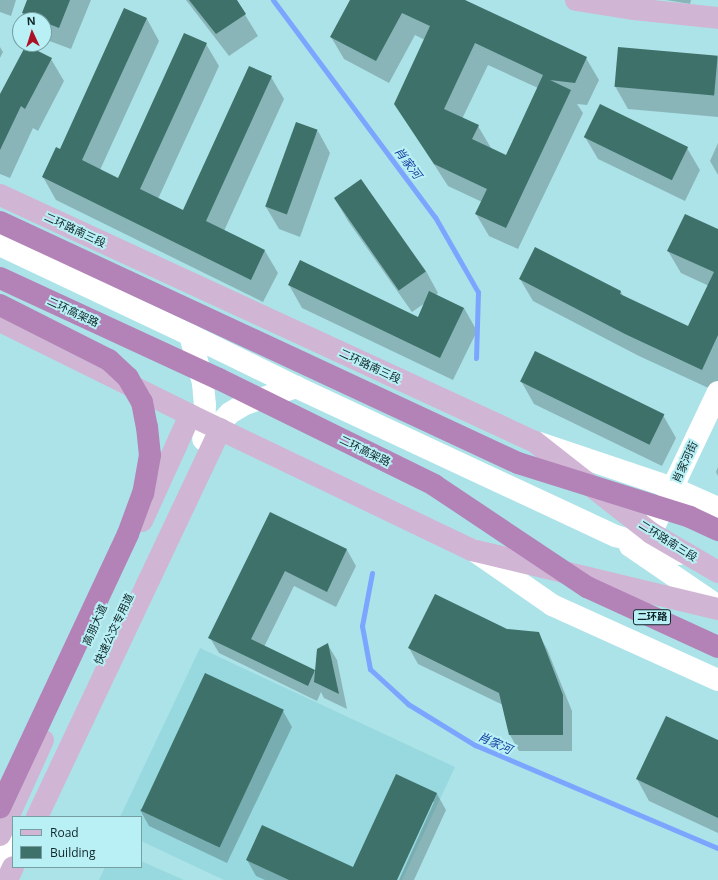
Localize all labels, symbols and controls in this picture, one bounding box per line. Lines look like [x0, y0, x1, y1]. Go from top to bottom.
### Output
north arrow [12, 12, 52, 52]
text: N [26, 13, 36, 28]
water label: 肖家河 [391, 144, 425, 182]
street label: 二环路南三段 [42, 210, 108, 250]
street label: 二环高架路 [45, 294, 101, 330]
street label: 二环路南三段 [337, 346, 403, 386]
street label: 二环高架路 [337, 433, 393, 469]
street label: 肖家河街 [670, 439, 700, 485]
street label: 二环路南三段 [637, 518, 699, 564]
street label: 快速公交专用道 [92, 591, 136, 667]
street label: 高朋大道 [80, 602, 110, 648]
road number: 二环路 [633, 609, 671, 625]
water label: 肖家河 [476, 729, 514, 757]
legend [12, 816, 142, 868]
text: Road [50, 824, 79, 841]
text: Building [50, 844, 95, 861]

